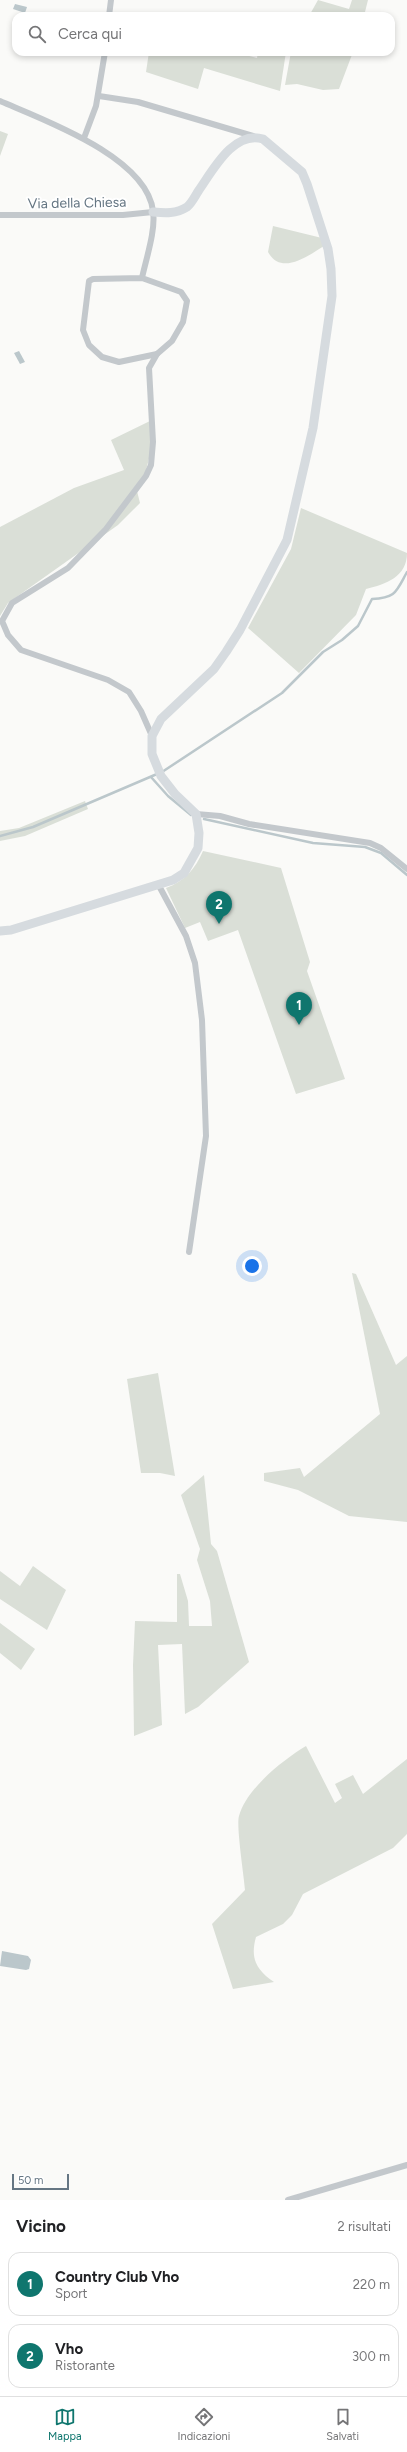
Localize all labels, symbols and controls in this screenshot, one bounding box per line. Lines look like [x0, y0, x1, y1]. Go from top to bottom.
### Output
search box [12, 12, 395, 56]
icon: search [26, 23, 48, 45]
text: Cerca qui [58, 25, 122, 43]
street label: Via della Chiesa [28, 194, 126, 212]
pin: 2 [206, 891, 232, 924]
pin: 1 [286, 992, 312, 1025]
your location [242, 1256, 262, 1276]
scale bar [12, 2172, 69, 2191]
text: 50 m [18, 2174, 43, 2187]
text: Vicino [16, 2216, 66, 2236]
text: 2 risultati [337, 2219, 391, 2234]
text: Country Club Vho [55, 2268, 179, 2286]
text: 1 [27, 2277, 33, 2292]
text: 220 m [353, 2277, 390, 2292]
text: Sport [55, 2286, 88, 2301]
text: Vho [55, 2340, 83, 2358]
text: 2 [26, 2349, 34, 2364]
text: 300 m [352, 2349, 390, 2364]
text: Ristorante [55, 2358, 115, 2373]
tab: Mappa [48, 2406, 82, 2443]
tab: Indicazioni [178, 2406, 230, 2443]
tab: Salvati [326, 2406, 359, 2443]

